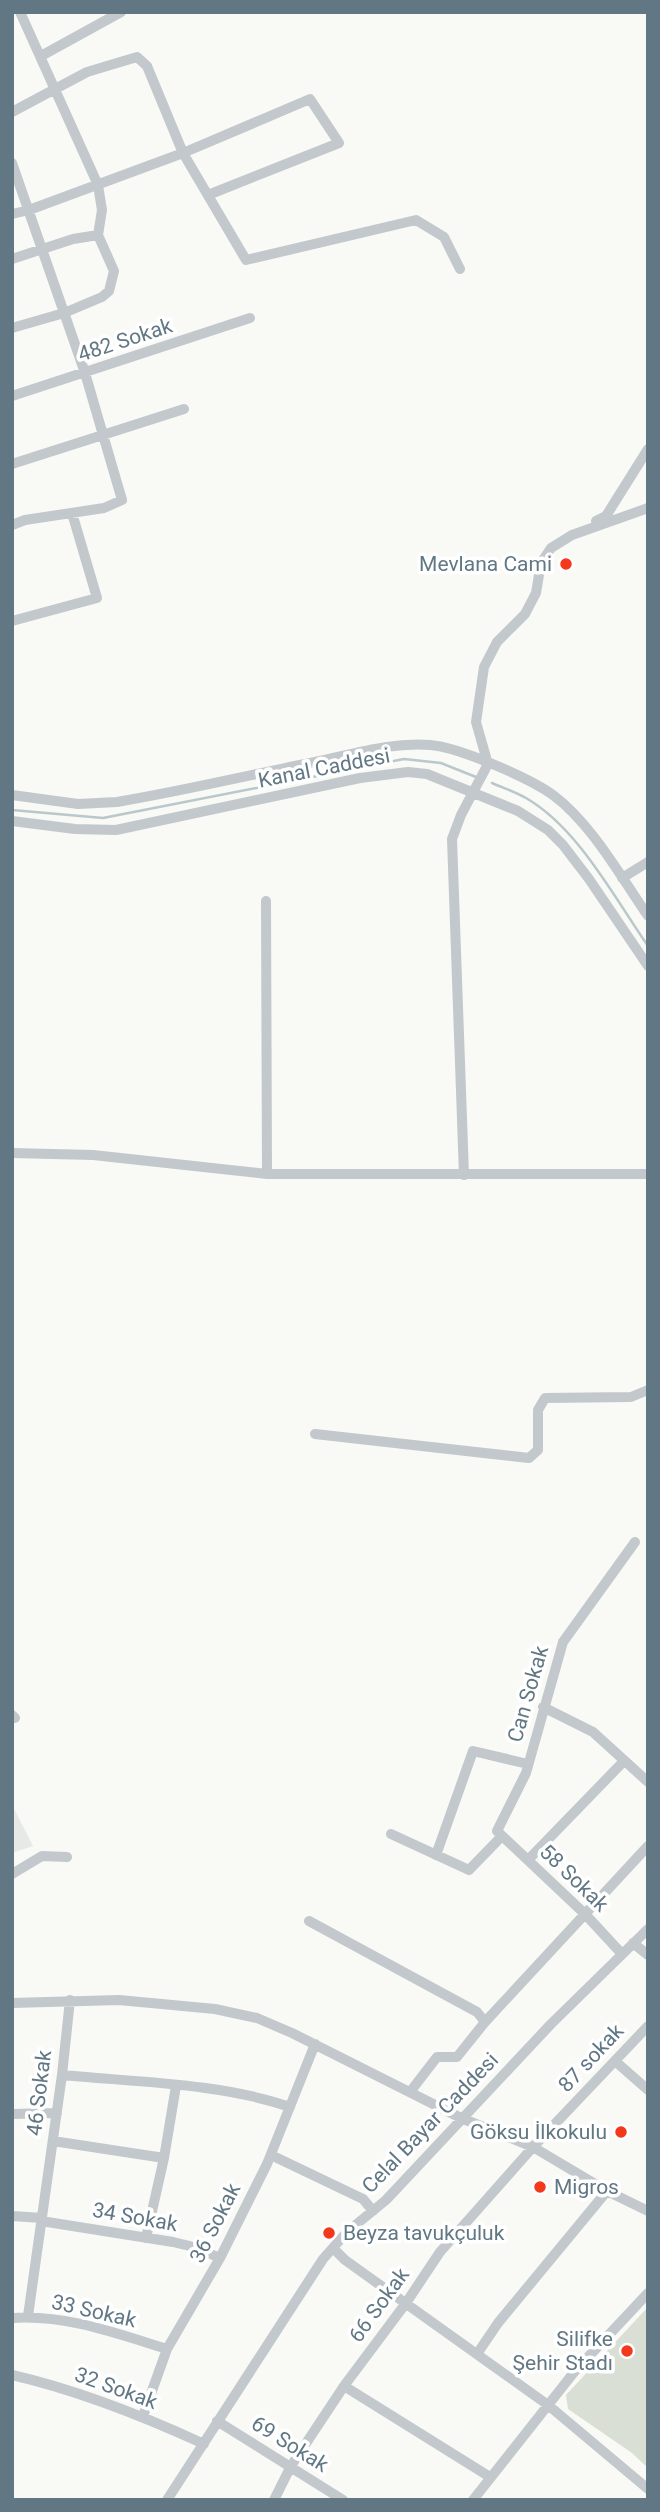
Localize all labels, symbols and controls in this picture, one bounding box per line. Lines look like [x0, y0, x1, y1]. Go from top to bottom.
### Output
street label: 482 Sokak [75, 313, 176, 367]
place label: Mevlana Cami [419, 552, 552, 576]
marker: Mevlana Cami [558, 556, 574, 572]
street label: Kanal Caddesi [256, 743, 392, 793]
street label: Can Sokak [503, 1643, 553, 1745]
street label: 58 Sokak [535, 1840, 614, 1917]
street label: 87 sokak [553, 2019, 629, 2097]
street label: Celal Bayar Caddesi [357, 2048, 503, 2198]
street label: 46 Sokak [22, 2049, 56, 2137]
place label: Göksu İlkokulu [470, 2120, 607, 2144]
marker: Göksu İlkokulu [613, 2124, 629, 2140]
place label: Migros [554, 2175, 619, 2199]
street label: 36 Sokak [185, 2179, 245, 2267]
marker: Migros [532, 2179, 548, 2195]
street label: 34 Sokak [91, 2198, 180, 2236]
place label: Beyza tavukçuluk [343, 2221, 505, 2245]
marker: Beyza tavukçuluk [321, 2225, 337, 2241]
street label: 66 Sokak [344, 2263, 414, 2347]
street label: 33 Sokak [49, 2290, 139, 2332]
place label: Silifke Şehir Stadı [513, 2327, 613, 2375]
marker: Silifke Şehir Stadı [619, 2343, 635, 2359]
street label: 32 Sokak [72, 2362, 161, 2414]
street label: 69 Sokak [247, 2411, 333, 2477]

